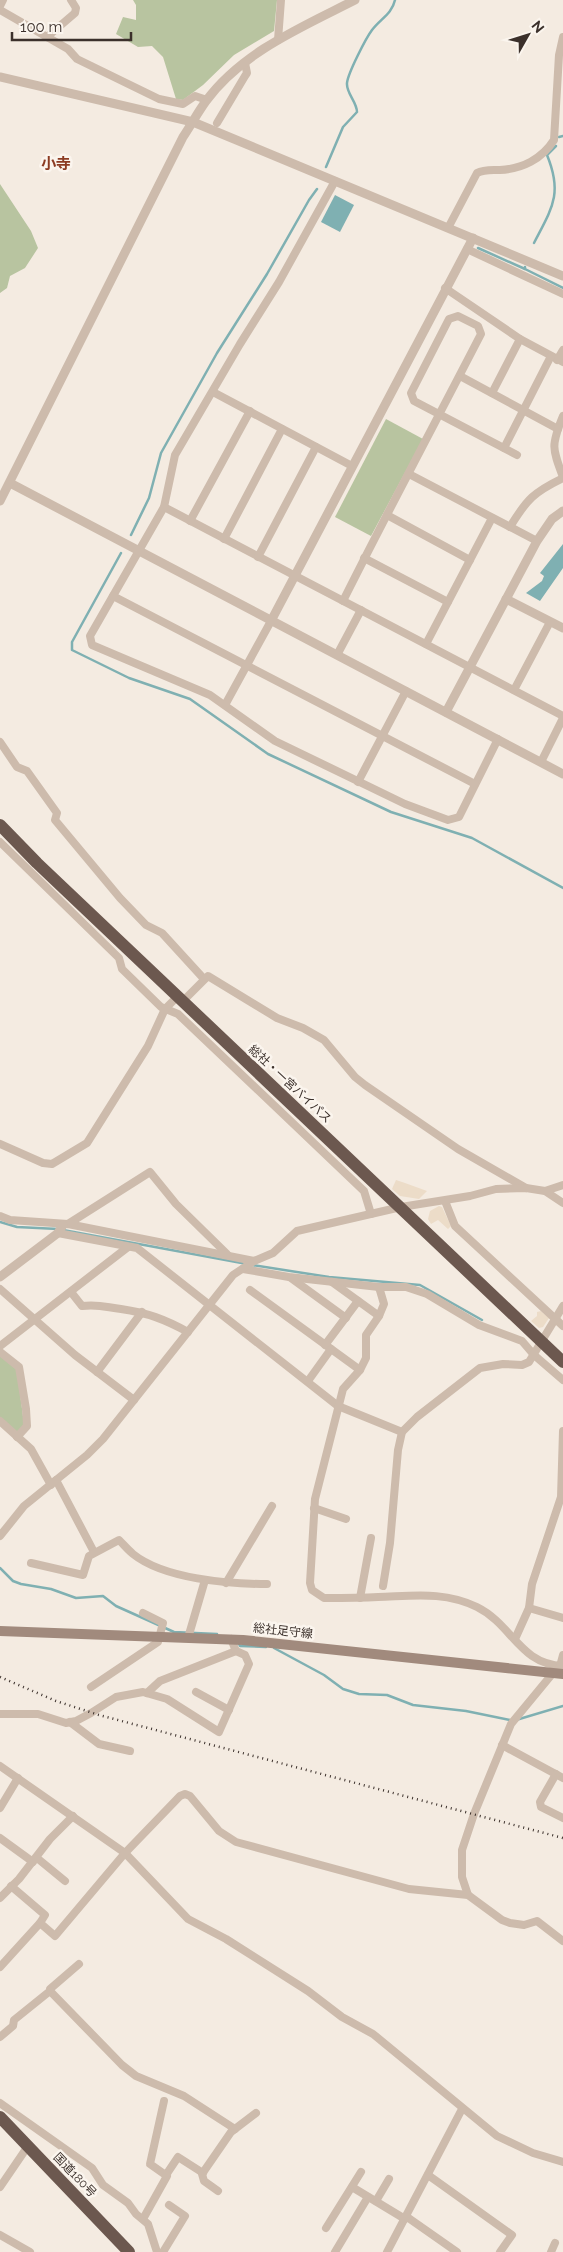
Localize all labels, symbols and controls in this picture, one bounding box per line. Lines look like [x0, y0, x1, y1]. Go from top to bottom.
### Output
scale bar [12, 10, 131, 42]
north arrow [503, 10, 553, 60]
text: 100 m [20, 18, 62, 36]
text: N [529, 18, 548, 36]
district label: 小寺 [41, 155, 71, 173]
street label: 総社・一宮バイパス [246, 1042, 334, 1126]
street label: 総社足守線 [252, 1621, 314, 1641]
street label: 国道180号 [51, 2150, 99, 2200]

